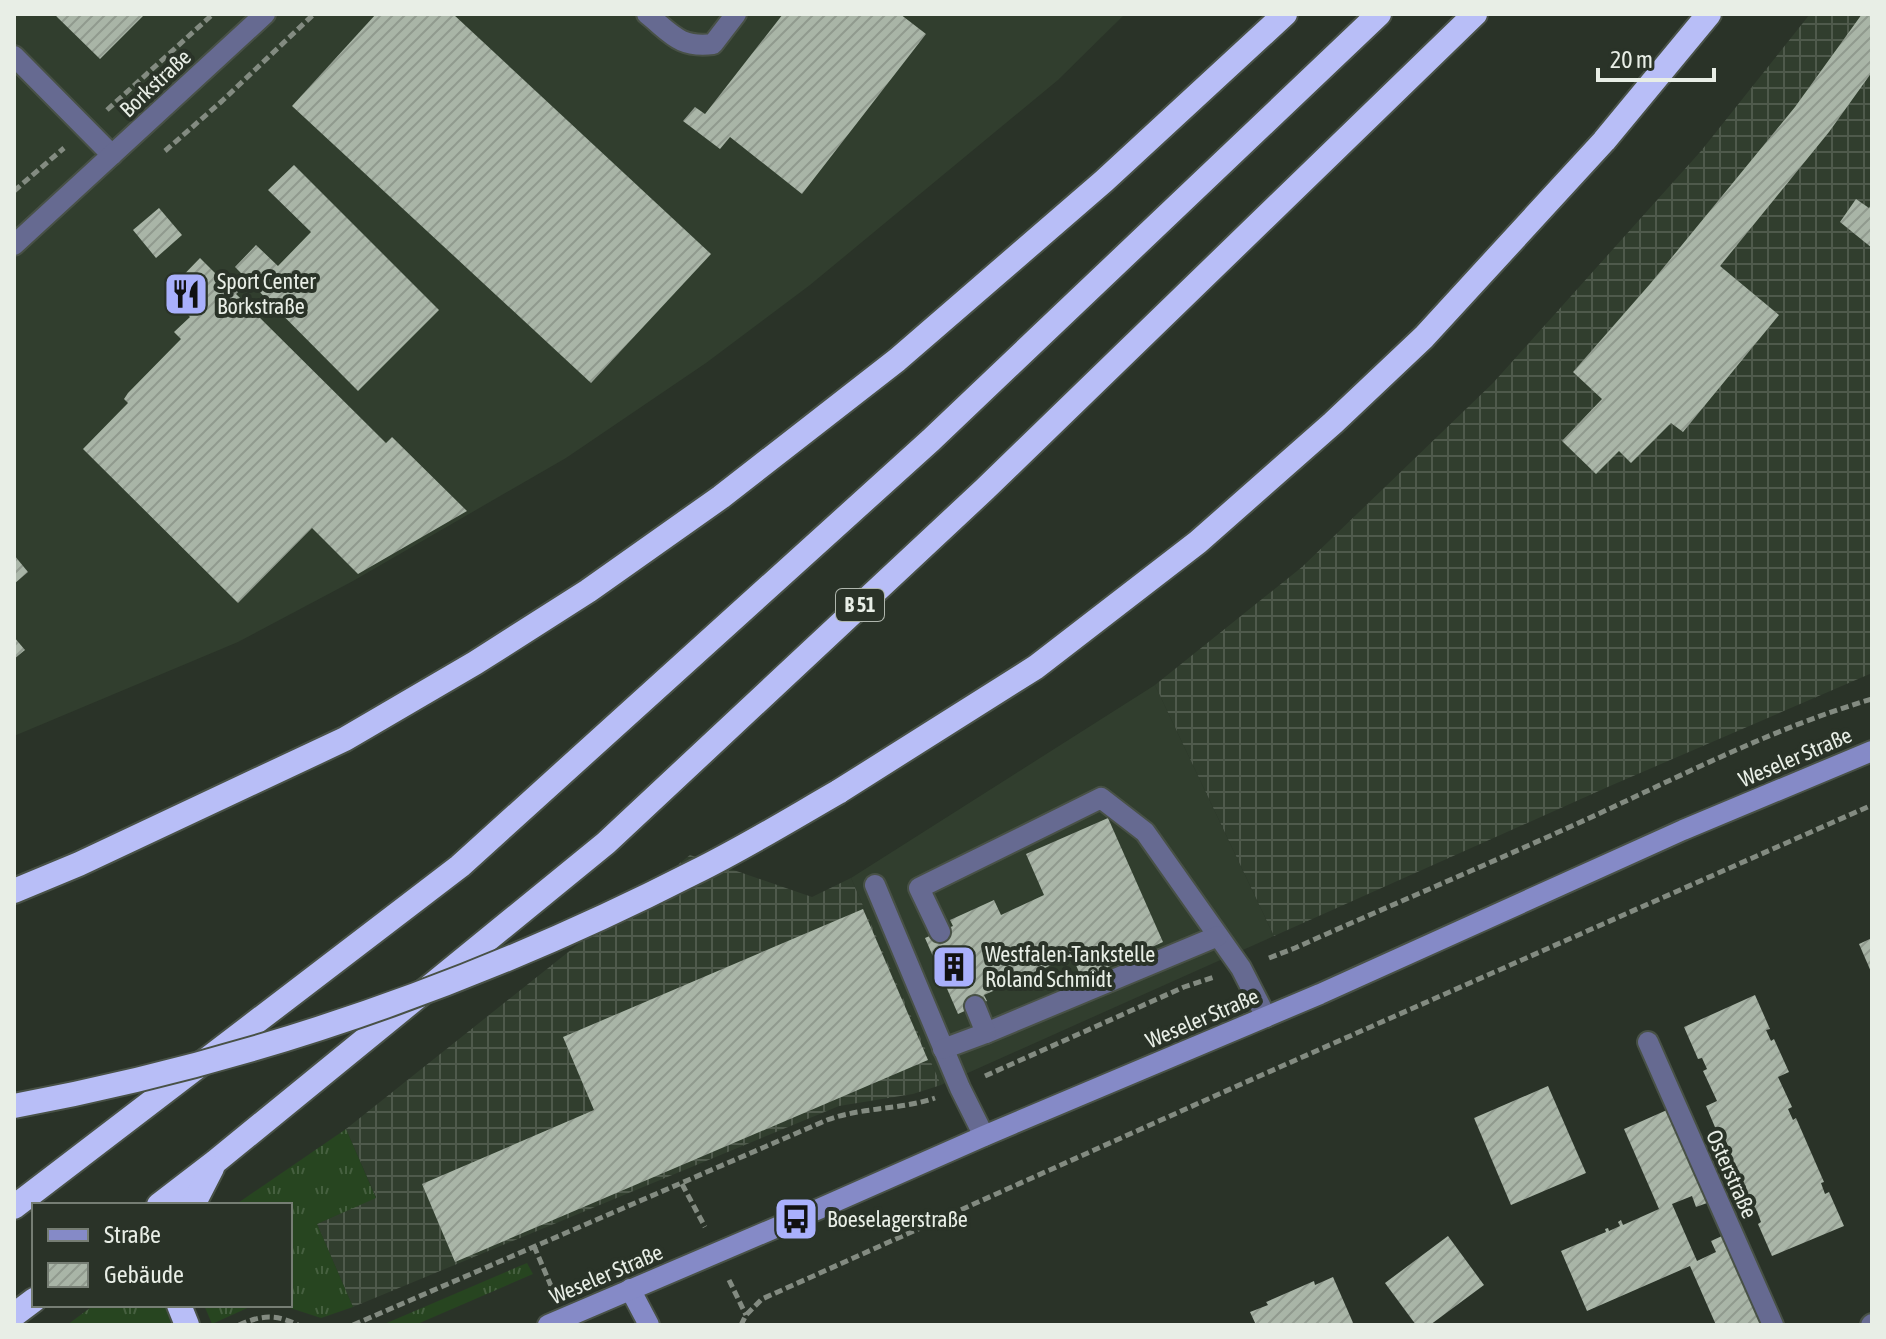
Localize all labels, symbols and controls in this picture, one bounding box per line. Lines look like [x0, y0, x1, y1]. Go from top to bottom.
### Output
scale bar [1598, 32, 1714, 82]
street label: Borkstraße [114, 44, 196, 122]
text: 20 m [1610, 46, 1653, 73]
place label: Sport Center Borkstraße [217, 268, 316, 319]
restaurant icon: Sport Center Borkstraße [162, 270, 210, 318]
road number: B 51 [836, 589, 884, 621]
street label: Weseler Straße [1735, 722, 1855, 792]
place label: Westfalen-Tankstelle Roland Schmidt [985, 941, 1155, 992]
building icon: Westfalen-Tankstelle Roland Schmidt [930, 943, 978, 991]
street label: Weseler Straße [1142, 983, 1262, 1053]
street label: Osterstraße [1701, 1126, 1763, 1222]
bus stop icon: Boeselagerstraße [772, 1195, 820, 1243]
legend [32, 1203, 292, 1307]
place label: Boeselagerstraße [827, 1206, 968, 1232]
text: Straße [104, 1221, 161, 1248]
street label: Weseler Straße [546, 1239, 666, 1309]
text: Gebäude [104, 1261, 184, 1288]

